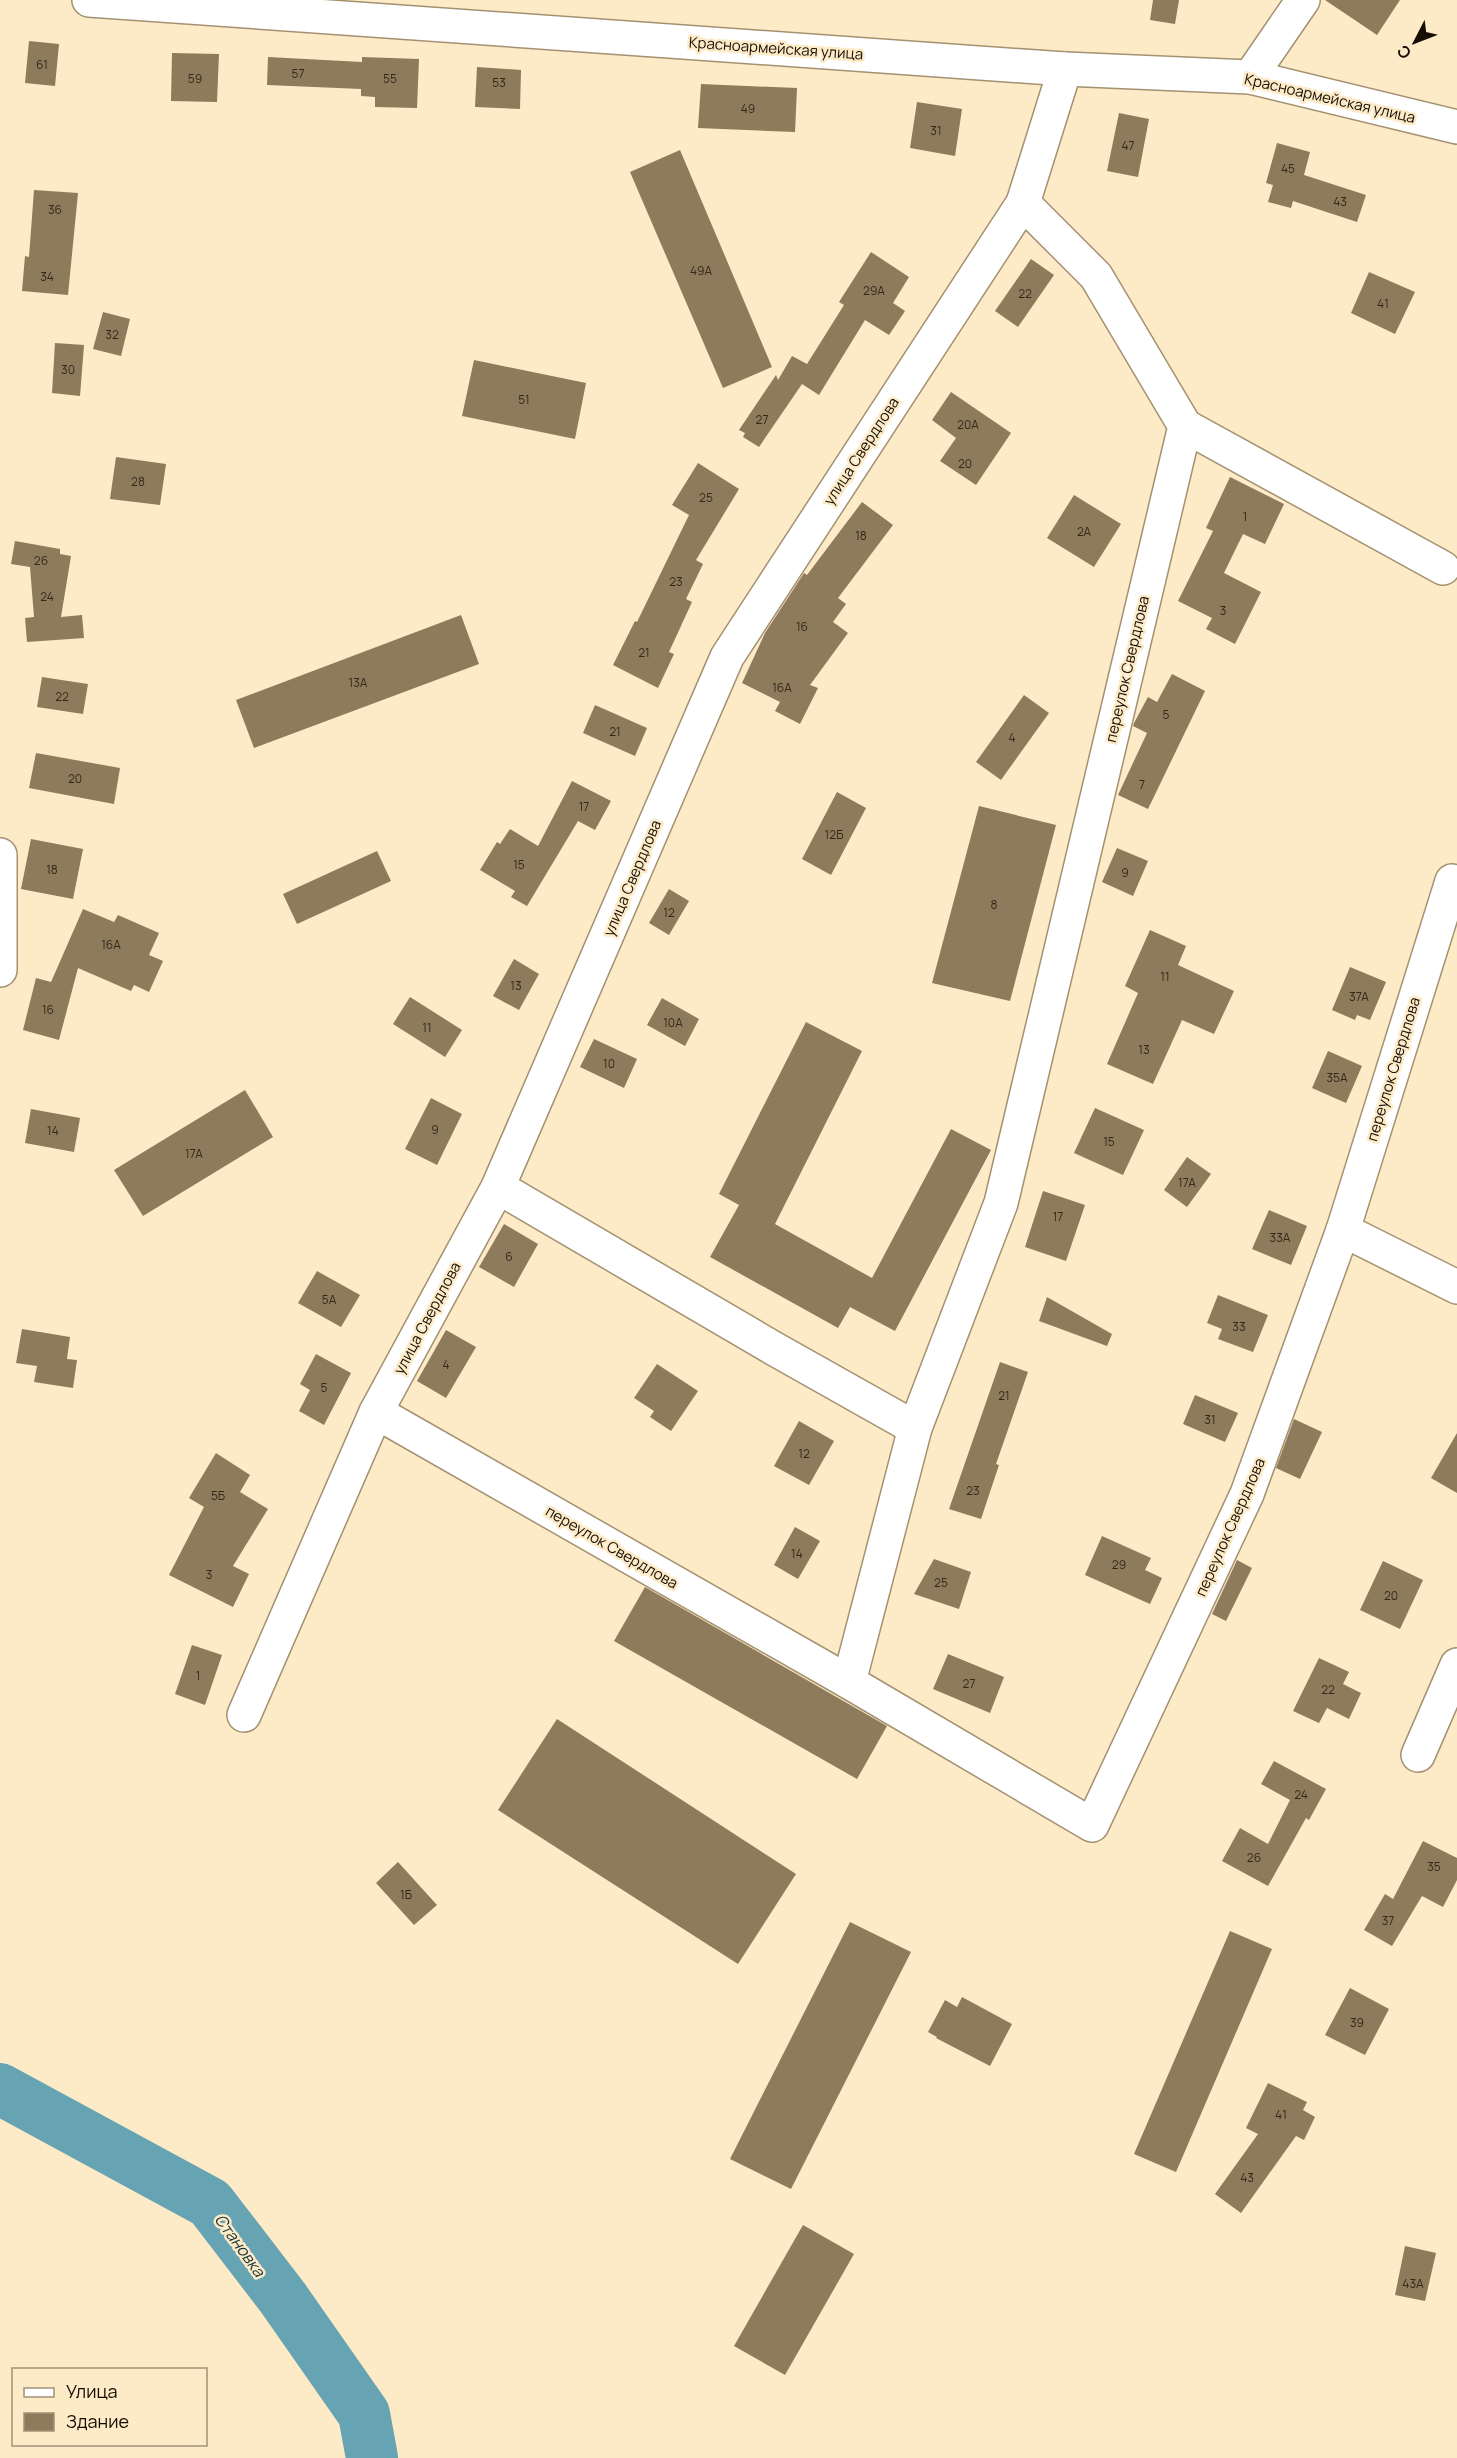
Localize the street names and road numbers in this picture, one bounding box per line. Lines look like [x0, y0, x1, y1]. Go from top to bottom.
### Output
street label: Красноармейская улица [688, 31, 864, 65]
street label: Красноармейская улица [1242, 68, 1418, 128]
street label: улица Свердлова [818, 393, 904, 509]
street label: переулок Свердлова [1100, 594, 1154, 744]
street label: улица Свердлова [598, 817, 666, 939]
street label: переулок Свердлова [1361, 994, 1425, 1144]
street label: улица Свердлова [388, 1258, 466, 1378]
street label: переулок Свердлова [1190, 1454, 1270, 1600]
street label: переулок Свердлова [542, 1501, 682, 1593]

